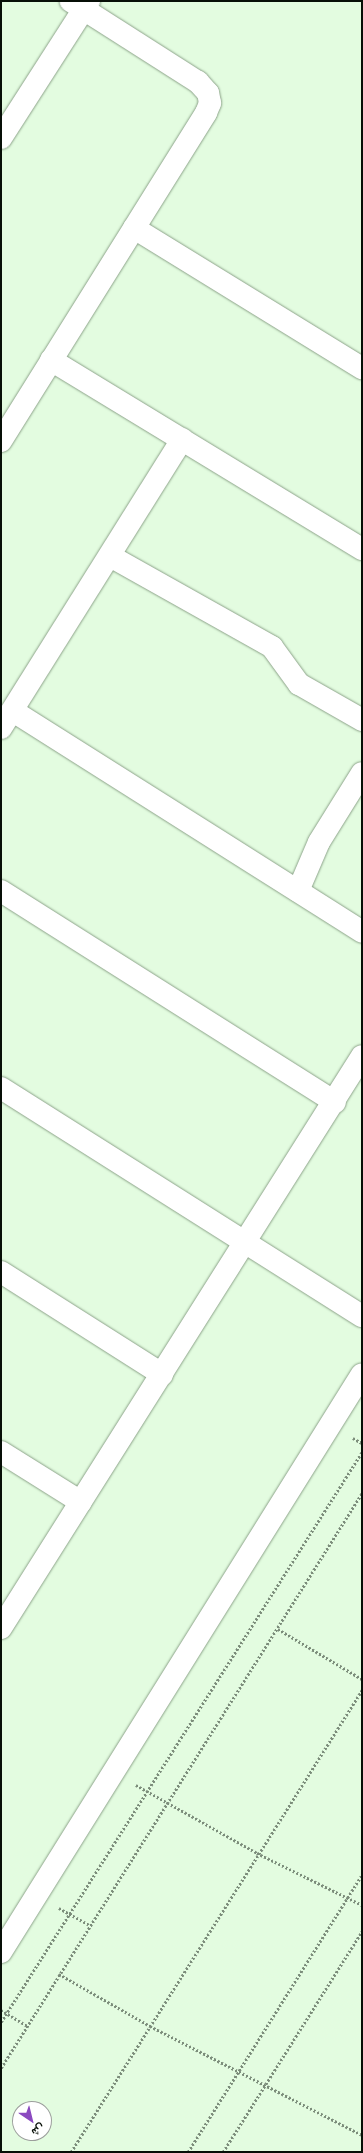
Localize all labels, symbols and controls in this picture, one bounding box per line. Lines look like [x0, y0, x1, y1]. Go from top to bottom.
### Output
north arrow [12, 2101, 52, 2141]
text: ش [29, 2120, 48, 2140]

